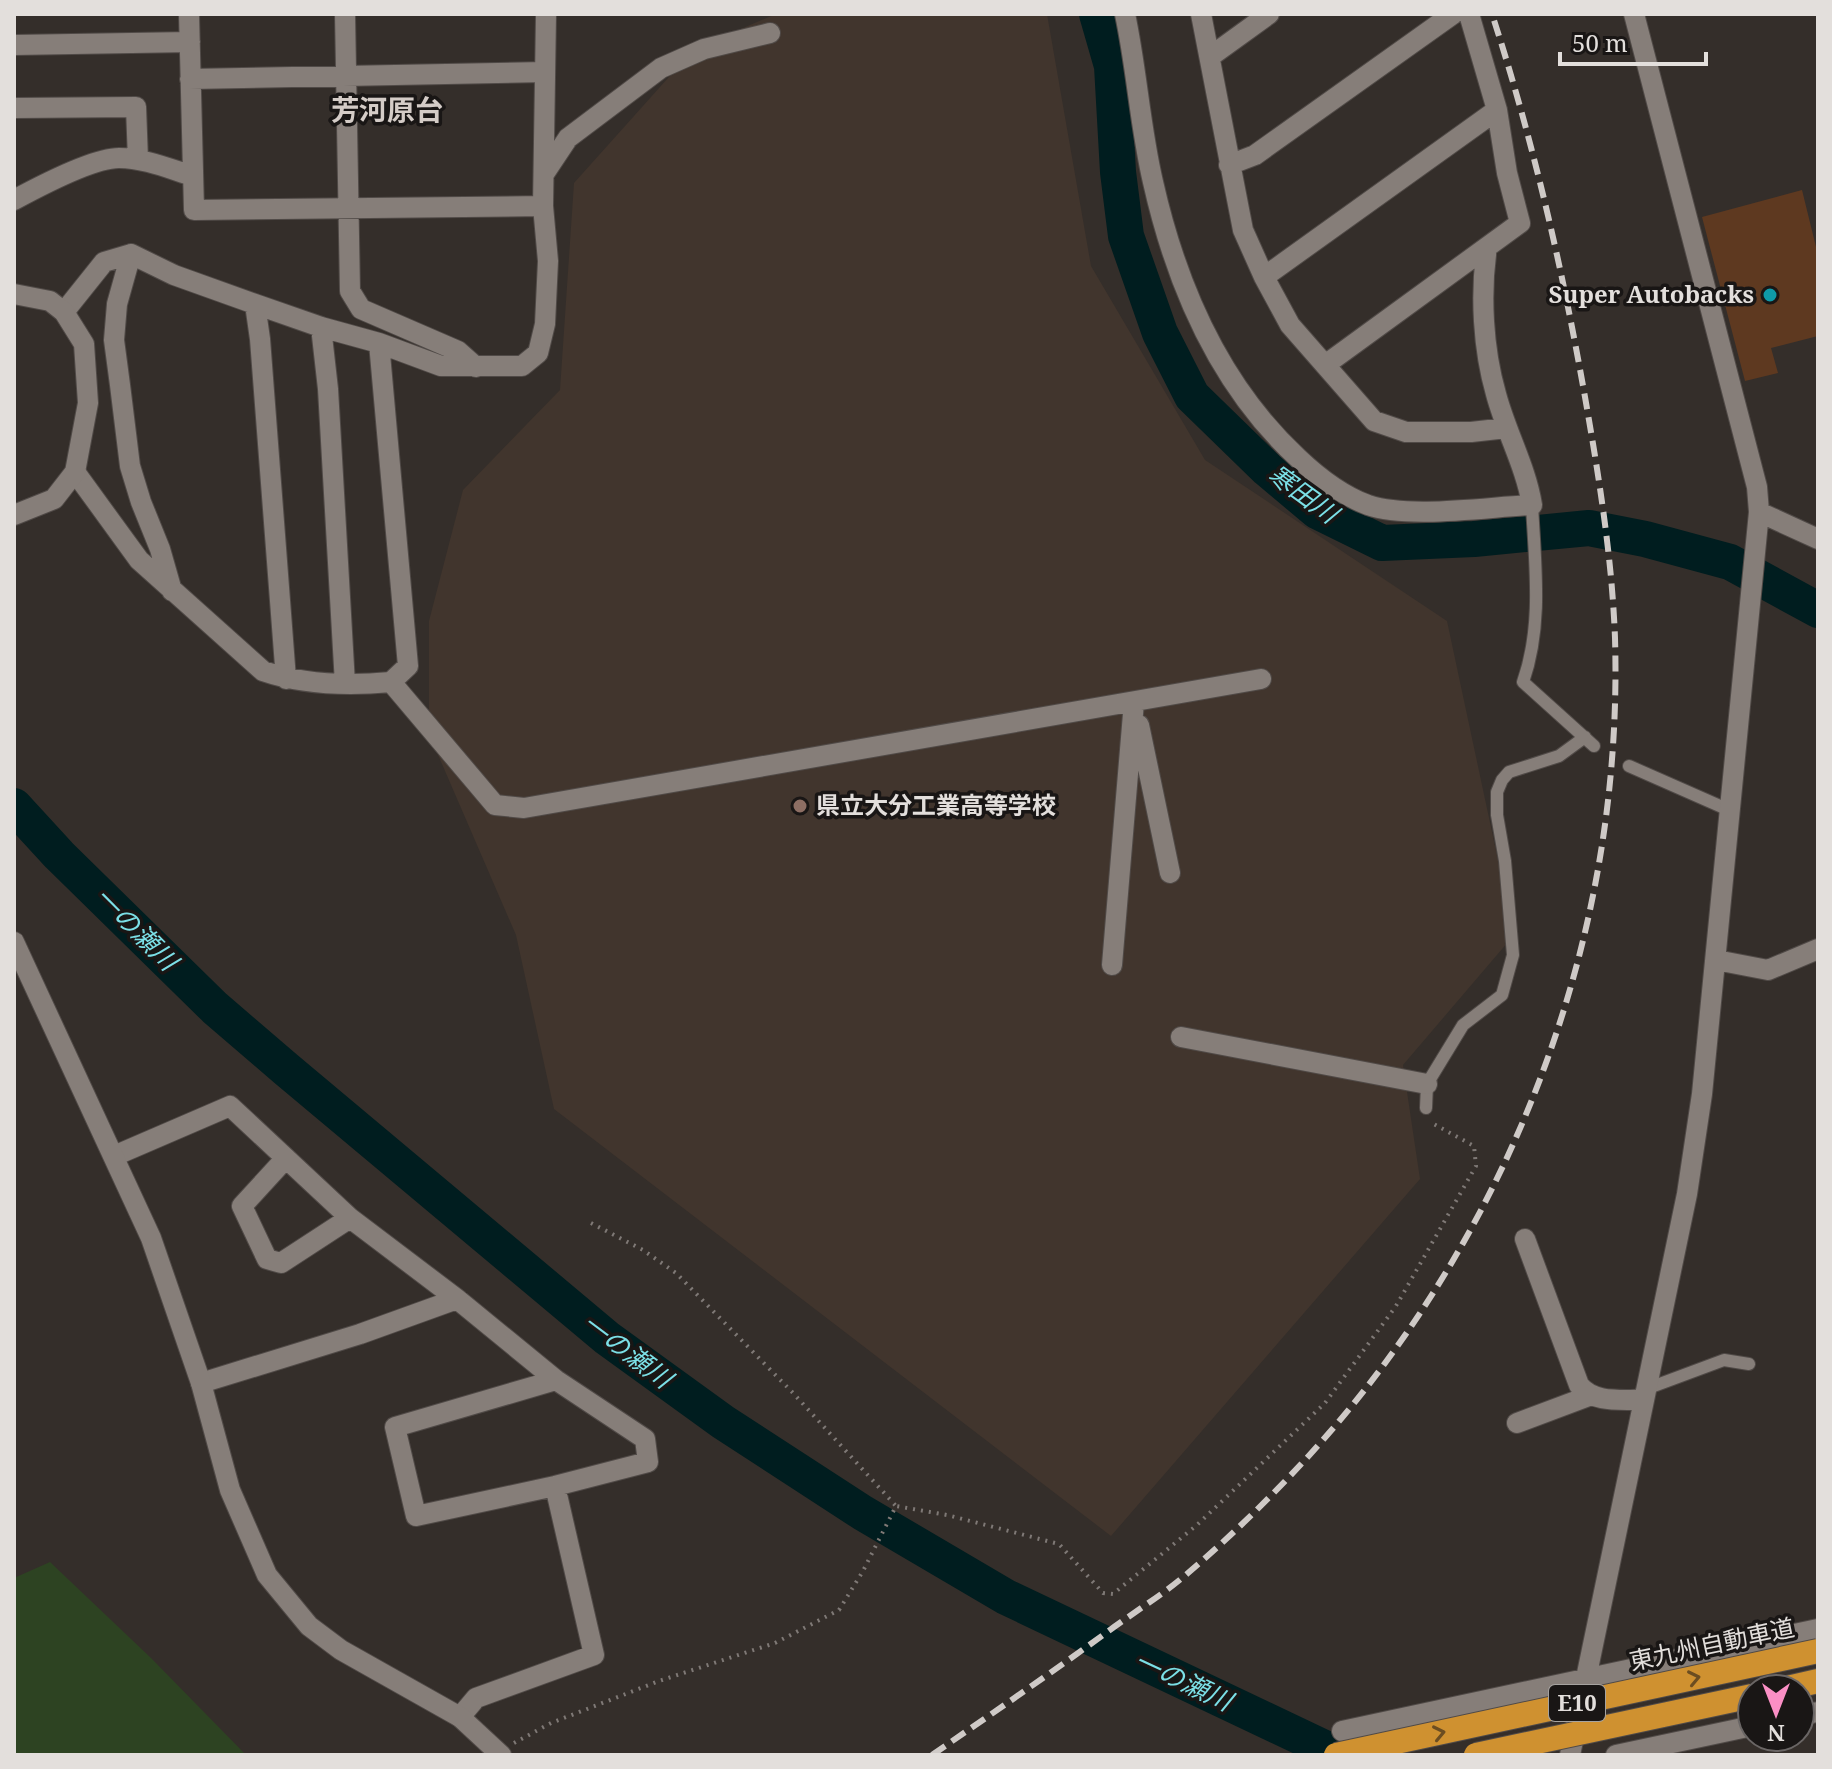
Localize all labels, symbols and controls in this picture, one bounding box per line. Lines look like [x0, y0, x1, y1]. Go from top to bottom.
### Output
scale bar [1560, 16, 1706, 66]
text: 50 m [1572, 26, 1628, 59]
district label: 芳河原台 [331, 90, 443, 128]
place label: Super Autobacks [1549, 277, 1754, 310]
marker: Super Autobacks [1761, 286, 1779, 304]
water label: 寒田川 [1261, 456, 1348, 532]
place label: 県立大分工業高等学校 [816, 788, 1056, 821]
marker: 県立大分工業高等学校 [791, 797, 809, 815]
water label: 一の瀬川 [87, 879, 188, 980]
water label: 一の瀬川 [575, 1305, 682, 1398]
street label: 東九州自動車道 [1626, 1610, 1797, 1677]
water label: 一の瀬川 [1129, 1642, 1241, 1720]
one-way arrow [1686, 1670, 1700, 1687]
north arrow [1736, 1673, 1816, 1753]
road number: E10 [1549, 1685, 1605, 1721]
text: N [1767, 1719, 1785, 1749]
one-way arrow [1432, 1725, 1446, 1742]

